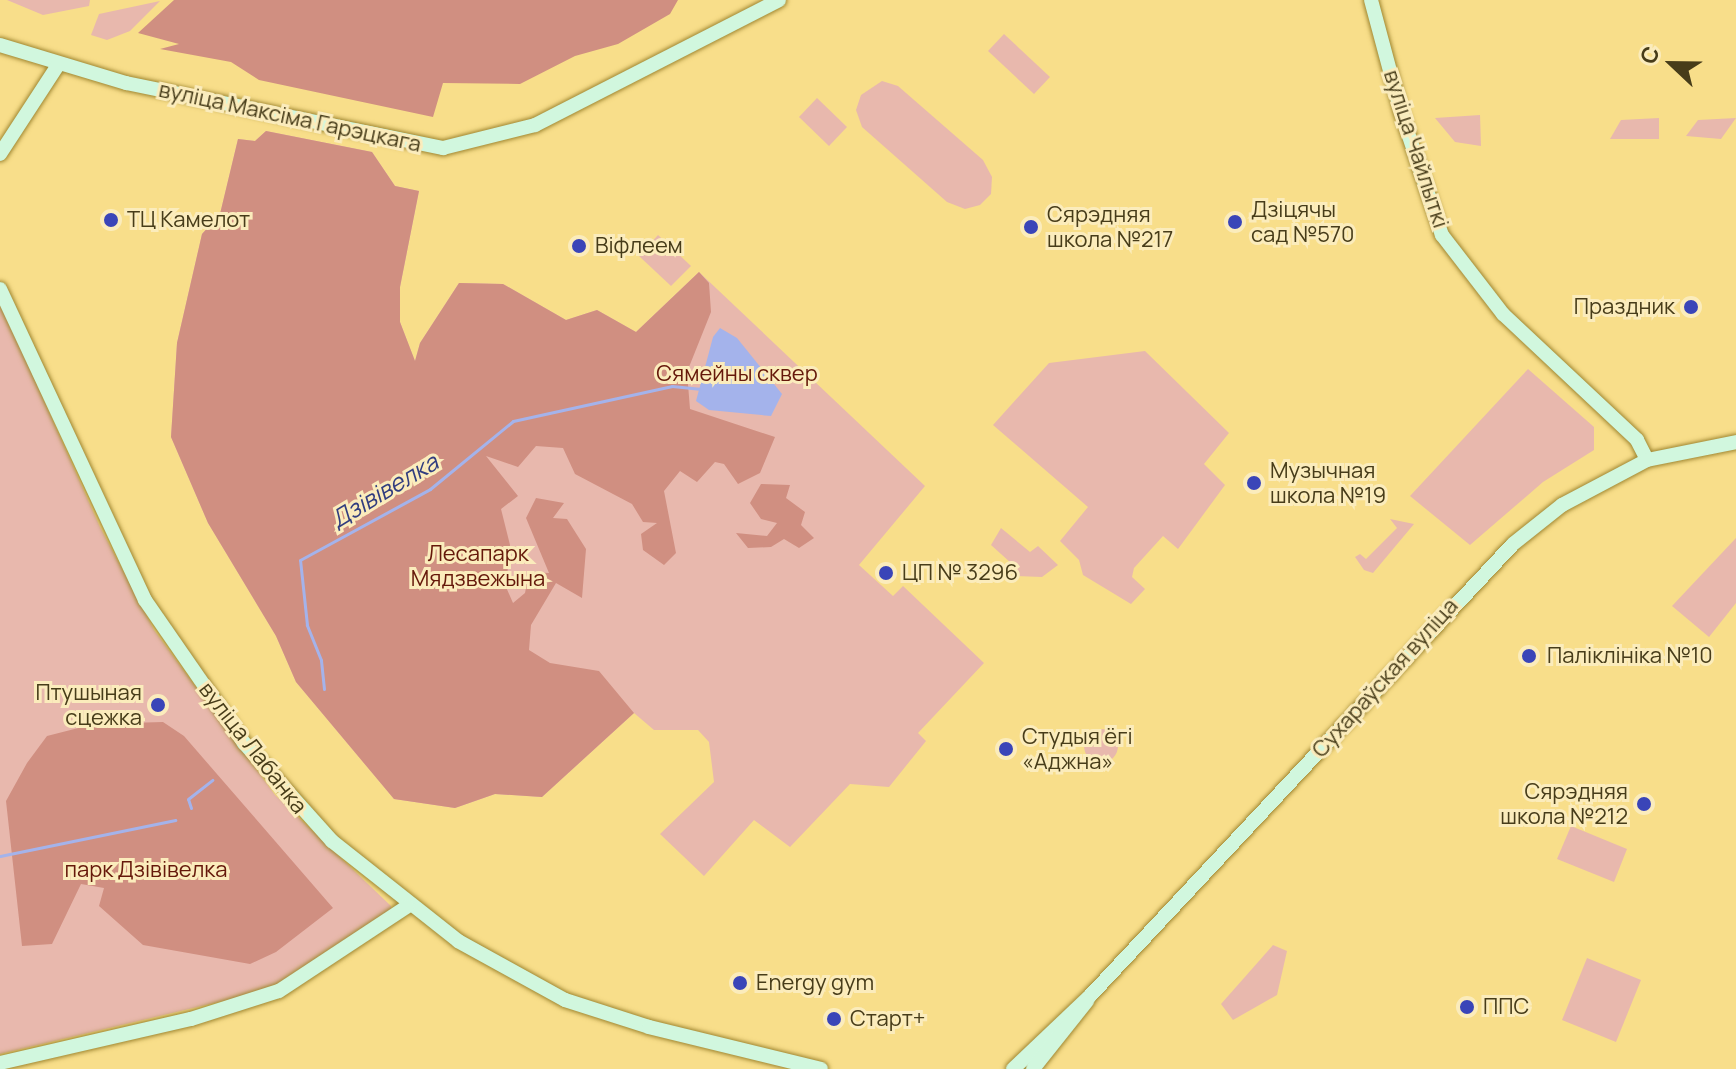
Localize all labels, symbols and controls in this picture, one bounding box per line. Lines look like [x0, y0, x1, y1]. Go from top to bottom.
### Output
north arrow [1632, 24, 1712, 104]
text: С [1633, 42, 1667, 68]
street label: вуліца Чайлыткі [1378, 67, 1454, 231]
street label: вуліца Максіма Гарэцкага [156, 76, 424, 158]
place label: Дзіцячы сад №570 [1251, 196, 1354, 248]
place label: Сярэдняя школа №217 [1047, 201, 1173, 252]
place label: ТЦ Камелот [127, 207, 250, 233]
marker: ТЦ Камелот [102, 211, 120, 229]
marker: Дзіцячы сад №570 [1226, 213, 1244, 231]
marker: Сярэдняя школа №217 [1022, 218, 1040, 236]
place label: Віфлеем [595, 233, 683, 259]
marker: Віфлеем [570, 237, 588, 255]
place label: Праздник [1574, 294, 1675, 320]
marker: Праздник [1682, 298, 1700, 316]
park label: Сямейны сквер [656, 361, 818, 387]
water label: Дзівівелка [325, 447, 443, 533]
place label: Музычная школа №19 [1270, 457, 1386, 508]
marker: Музычная школа №19 [1245, 474, 1263, 492]
park label: Лесапарк Мядзвежына [411, 540, 545, 592]
place label: ЦП № 3296 [902, 560, 1018, 586]
marker: ЦП № 3296 [877, 564, 895, 582]
street label: Сухараўская вуліца [1307, 593, 1463, 763]
place label: Паліклініка №10 [1547, 643, 1713, 669]
marker: Паліклініка №10 [1518, 645, 1540, 667]
street label: вуліца Лабанка [193, 677, 313, 819]
place label: Птушыная сцежка [35, 679, 142, 730]
marker: Птушыная сцежка [149, 696, 167, 714]
place label: Студыя ёгі «Аджна» [1022, 723, 1133, 774]
marker: Студыя ёгі «Аджна» [997, 740, 1015, 758]
place label: Сярэдняя школа №212 [1500, 778, 1628, 830]
marker: Сярэдняя школа №212 [1635, 795, 1653, 813]
park label: парк Дзівівелка [65, 857, 227, 883]
place label: Energy gym [756, 970, 874, 996]
marker: Energy gym [731, 974, 749, 992]
place label: ППС [1483, 994, 1529, 1020]
marker: ППС [1458, 998, 1476, 1016]
place label: Старт+ [850, 1006, 926, 1032]
marker: Старт+ [825, 1010, 843, 1028]

